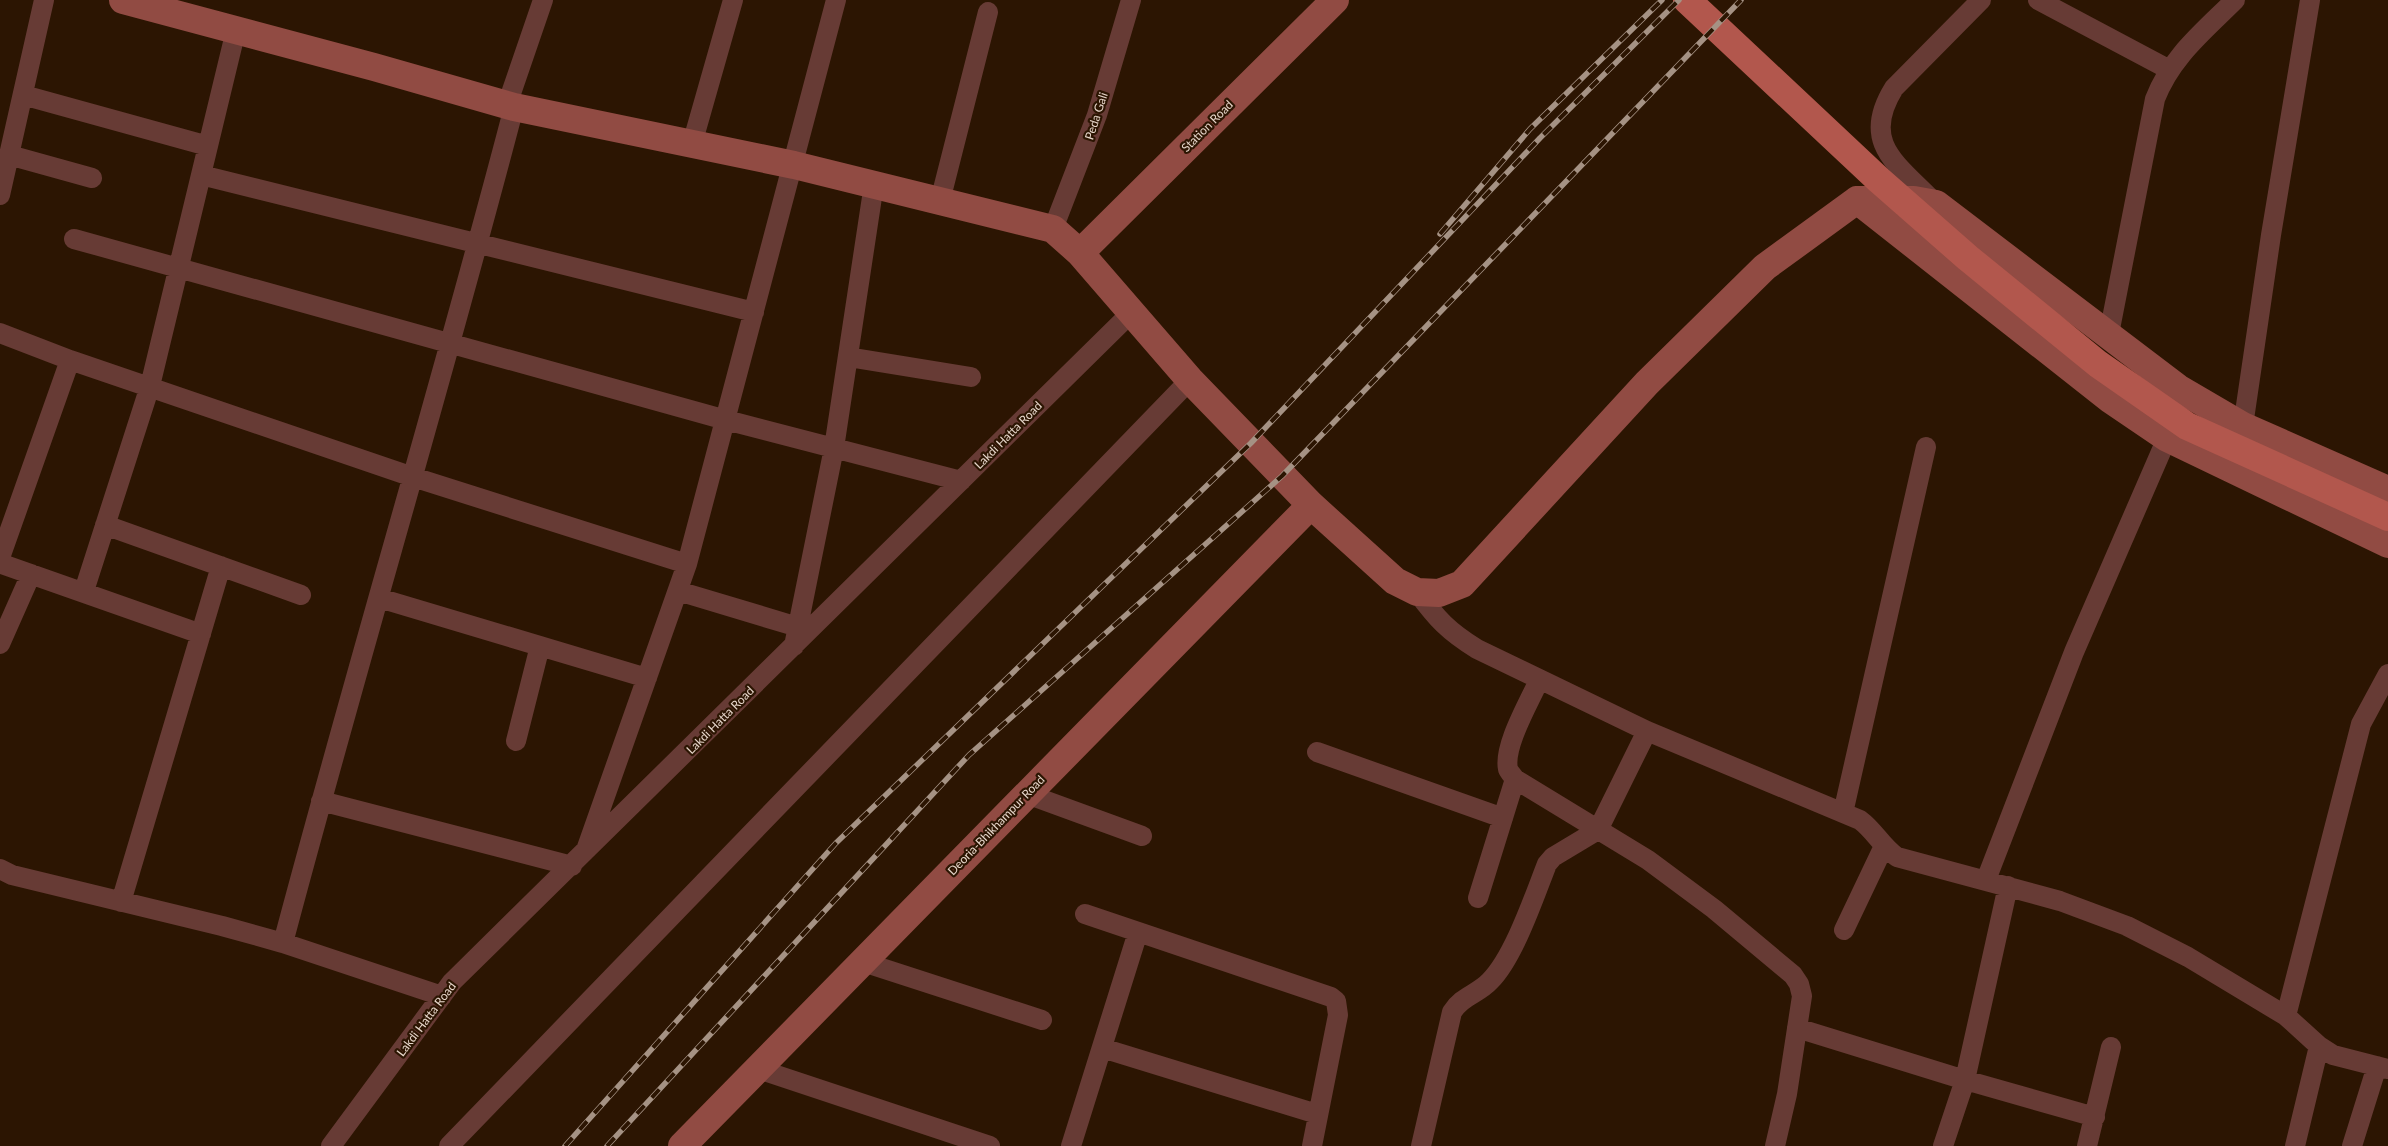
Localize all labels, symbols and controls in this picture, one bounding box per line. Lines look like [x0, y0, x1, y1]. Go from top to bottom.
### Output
street label: Peda Gali [1081, 90, 1111, 142]
street label: Station Road [1178, 97, 1236, 155]
street label: Lakdi Hatta Road [971, 398, 1045, 472]
street label: Lakdi Hatta Road [683, 683, 757, 757]
street label: Deoria-Bhikhampur Road [944, 772, 1048, 878]
street label: Lakdi Hatta Road [393, 979, 459, 1059]

